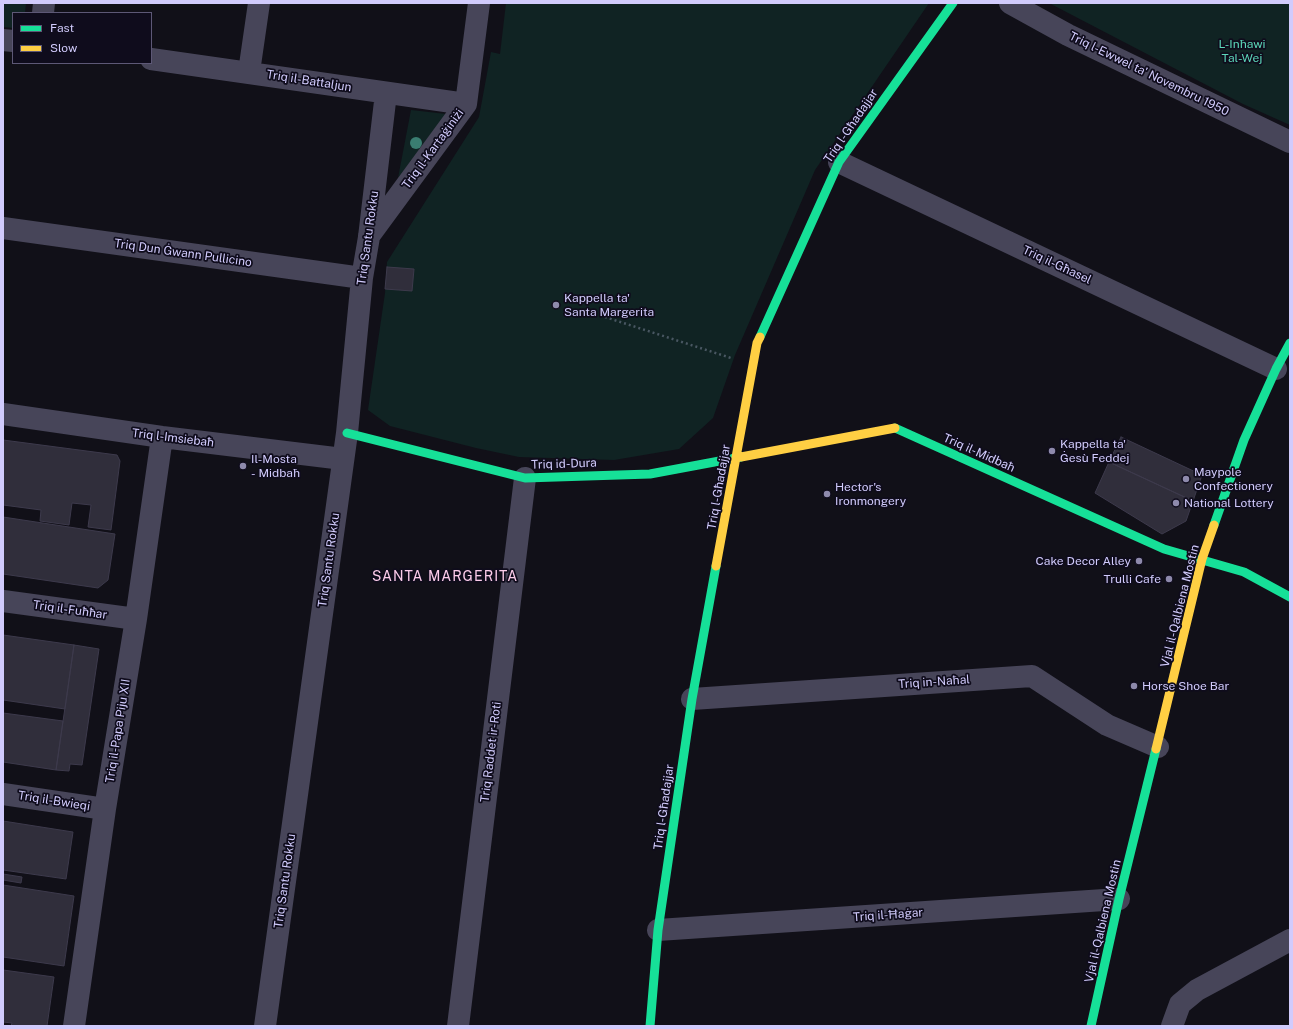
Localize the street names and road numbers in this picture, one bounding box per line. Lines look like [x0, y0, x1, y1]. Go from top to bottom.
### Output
street label: Triq l-Ewwel ta' Novembru 1950 [1067, 29, 1231, 119]
street label: Triq il-Battaljun [265, 67, 353, 95]
street label: Triq l-Għadajjar [821, 86, 881, 166]
street label: Triq il-Kartaġiniżi [399, 106, 467, 192]
street label: Triq Santu Rokku [354, 190, 382, 286]
street label: Triq Dun Ġwann Pullicino [113, 236, 253, 270]
street label: Triq il-Għasel [1020, 243, 1094, 287]
street label: Triq l-Imsiebaħ [131, 426, 215, 450]
street label: Triq il-Midbaħ [941, 431, 1017, 475]
street label: Triq l-Għadajjar [704, 443, 734, 531]
street label: Triq id-Dura [531, 456, 597, 472]
street label: Triq Santu Rokku [315, 512, 343, 608]
street label: Vjal il-Qalbiena Mostin [1158, 543, 1202, 669]
street label: Triq il-Fuħħar [32, 598, 108, 622]
street label: Triq in-Naħal [898, 672, 970, 692]
street label: Triq il-Papa Piju XII [103, 678, 133, 784]
street label: Triq Raddet ir-Roti [478, 701, 504, 803]
street label: Triq l-Għadajjar [651, 763, 677, 851]
street label: Triq il-Bwieqi [17, 788, 91, 814]
street label: Triq Santu Rokku [271, 833, 299, 929]
street label: Vjal il-Qalbiena Mostin [1082, 858, 1124, 984]
street label: Triq il-Ħaġar [853, 905, 923, 925]

